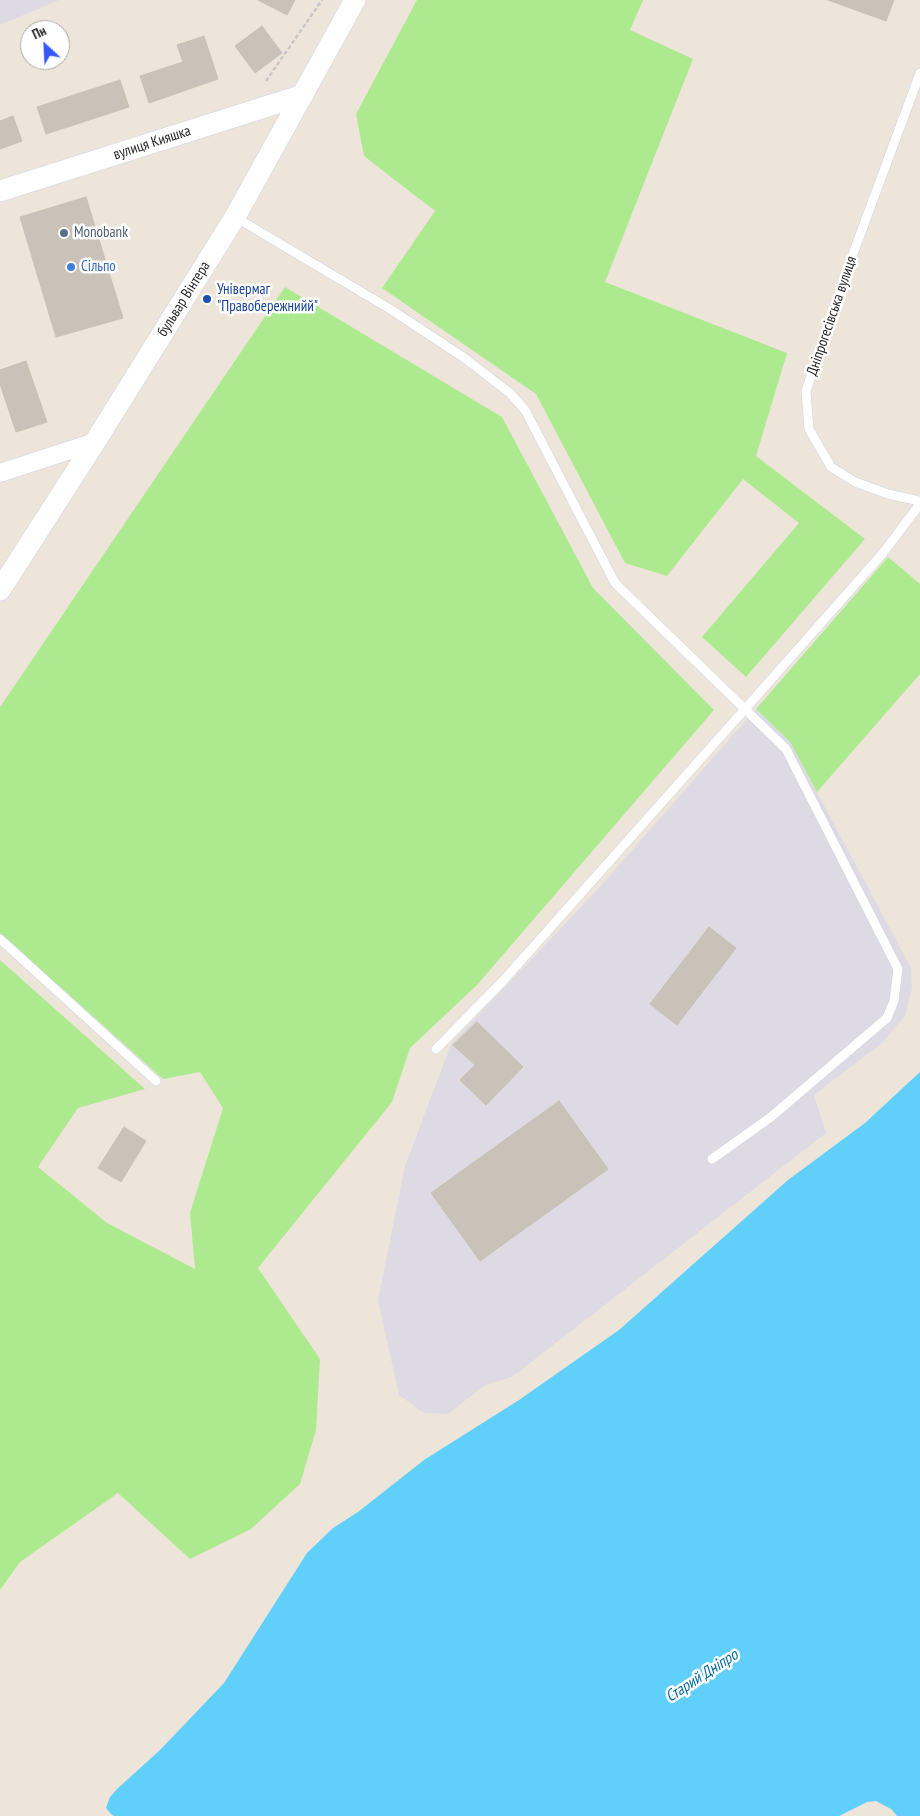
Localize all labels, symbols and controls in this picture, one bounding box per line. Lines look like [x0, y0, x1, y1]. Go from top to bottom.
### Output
north arrow [20, 20, 70, 70]
text: Пн [29, 21, 49, 43]
street label: вулиця Кияшка [111, 122, 193, 164]
place label: Monobank [74, 224, 128, 242]
marker: Monobank [58, 227, 70, 239]
street label: Дніпрогесівська вулиця [803, 254, 861, 378]
place label: Сільпо [81, 258, 116, 276]
street label: бульвар Вінтера [154, 258, 214, 340]
marker: Сільпо [65, 261, 77, 273]
place label: Універмаг "Правобережнийй" [217, 281, 318, 316]
marker: Універмаг "Правобережнийй" [201, 293, 213, 305]
water label: Старий Дніпро [662, 1646, 742, 1706]

